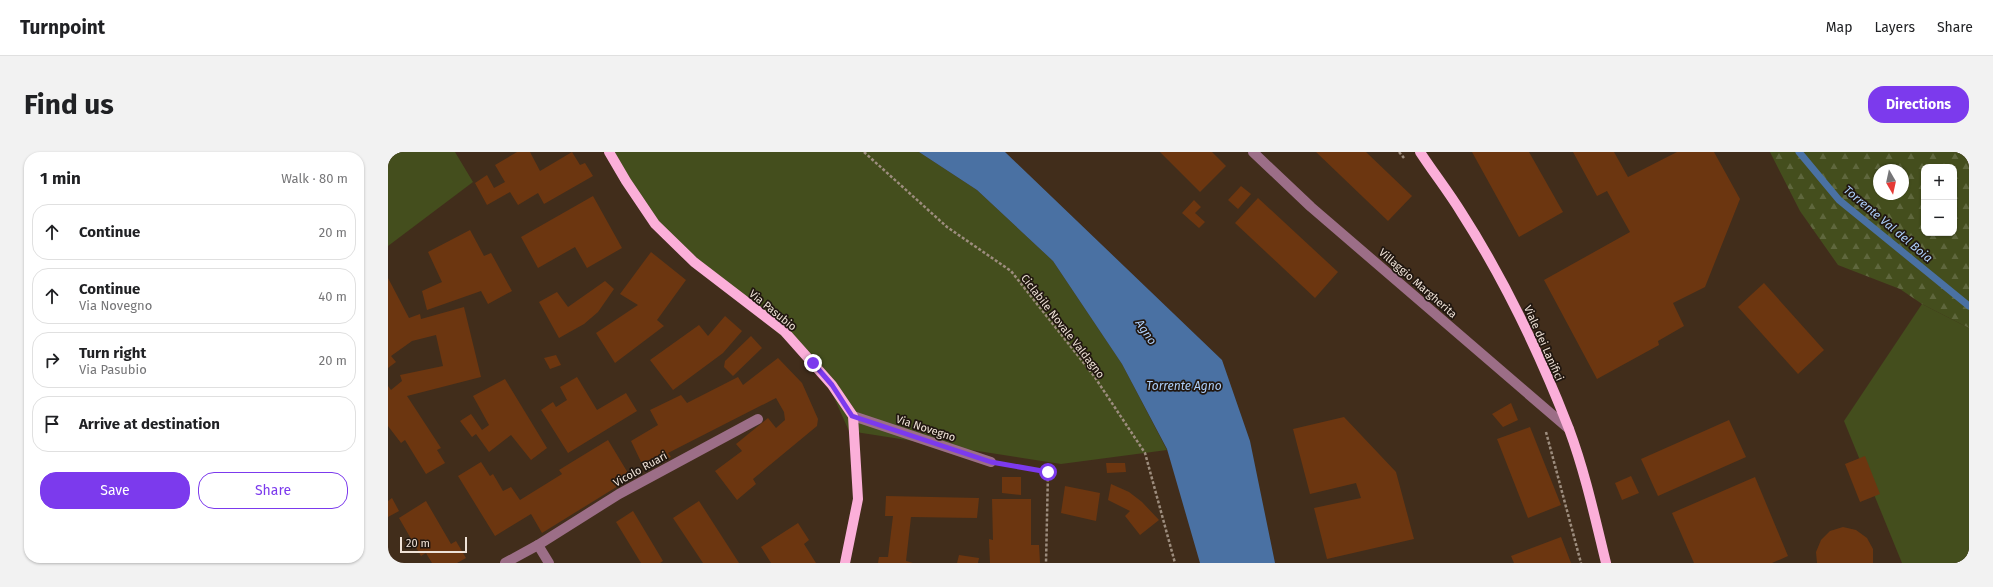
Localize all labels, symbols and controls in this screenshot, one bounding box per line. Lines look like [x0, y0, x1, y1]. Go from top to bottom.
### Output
text: Turnpoint [20, 16, 105, 39]
text: Map [1826, 19, 1852, 36]
text: Layers [1874, 19, 1915, 36]
text: Share [1937, 19, 1973, 36]
button: Directions [1868, 86, 1969, 123]
text: Find us [24, 88, 114, 121]
north arrow [1873, 164, 1909, 200]
map controls [1921, 164, 1957, 236]
button: + [1921, 164, 1957, 200]
text: 1 min [40, 168, 81, 189]
text: Walk · 80 m [281, 171, 348, 186]
water label: Torrente Val del Boia [1841, 183, 1935, 265]
button: − [1921, 200, 1957, 236]
icon: ahead [41, 221, 63, 243]
text: Continue [79, 223, 140, 241]
text: 20 m [319, 225, 347, 240]
street label: Villaggio Margherita [1376, 246, 1459, 321]
street label: Ciclabile Novale Valdagno [1018, 272, 1107, 381]
text: Continue [79, 280, 140, 298]
icon: ahead [41, 285, 63, 307]
street label: Via Pasubio [746, 287, 799, 333]
text: 40 m [318, 289, 347, 304]
text: Via Novegno [79, 298, 152, 313]
street label: Viale dei Lanifici [1521, 303, 1566, 383]
water label: Agno [1132, 316, 1160, 347]
text: Turn right [79, 344, 146, 362]
icon: right [41, 349, 63, 371]
text: 20 m [319, 353, 347, 368]
route end [804, 354, 822, 372]
text: Via Pasubio [79, 362, 147, 377]
water label: Torrente Agno [1146, 379, 1222, 393]
icon: arrive [41, 413, 63, 435]
street label: Via Novegno [894, 413, 957, 444]
text: Arrive at destination [79, 415, 220, 433]
street label: Vicolo Ruari [611, 449, 669, 490]
route start [1039, 463, 1057, 481]
button: Save [40, 472, 190, 509]
button: Share [198, 472, 348, 509]
scale bar [400, 535, 467, 554]
text: 20 m [406, 537, 430, 550]

